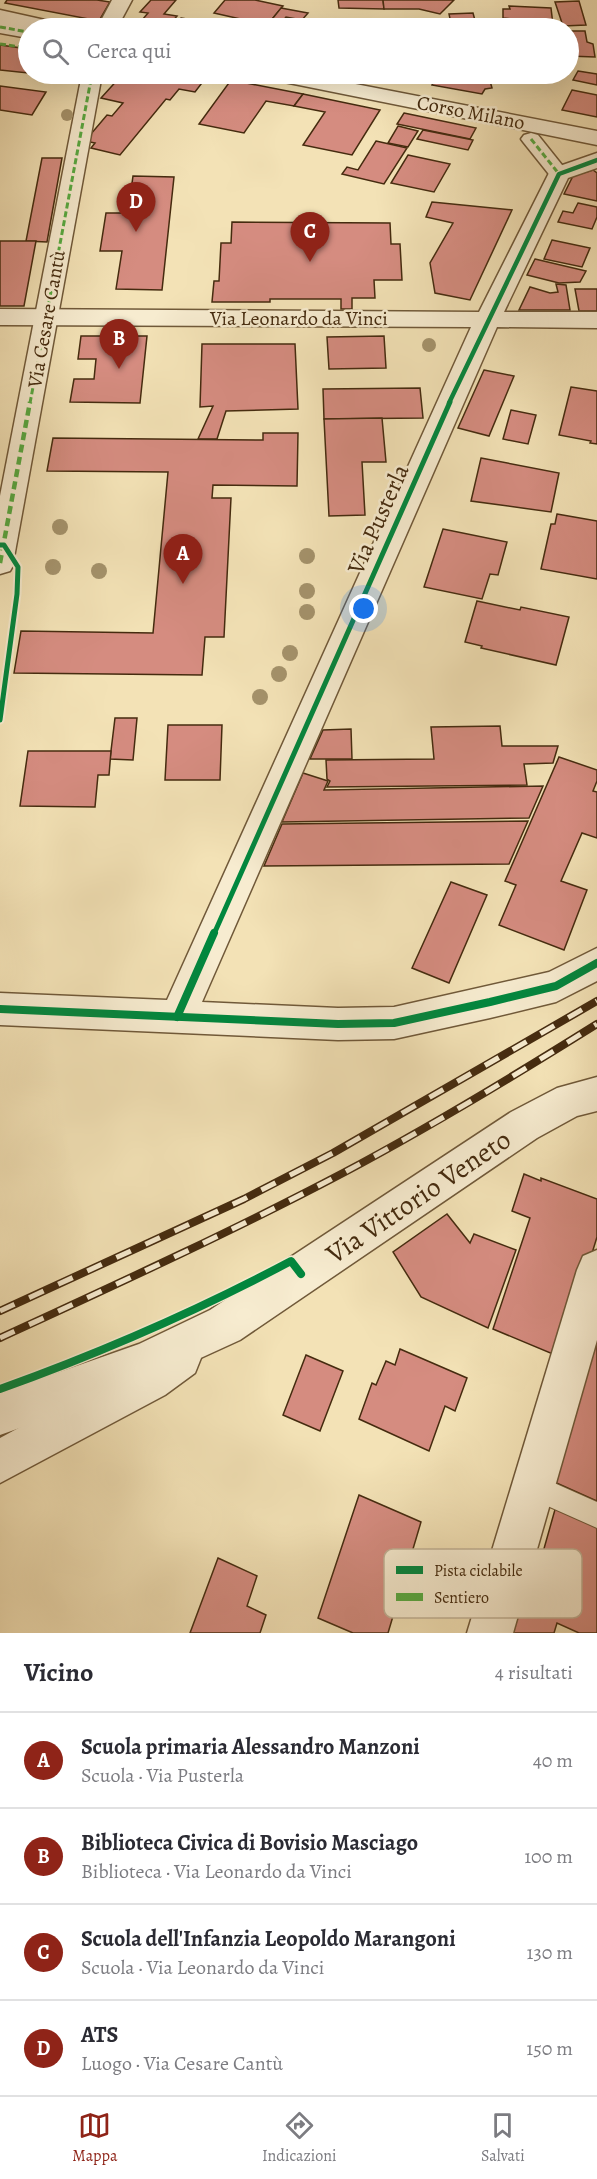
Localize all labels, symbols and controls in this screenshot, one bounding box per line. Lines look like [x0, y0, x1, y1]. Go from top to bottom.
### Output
search box [18, 18, 579, 84]
icon: search [39, 35, 72, 68]
text: Cerca qui [87, 36, 172, 66]
street label: Corso Milano [415, 89, 527, 136]
pin: D [116, 182, 156, 232]
pin: C [290, 212, 330, 262]
street label: Via Cesare Cantù [21, 248, 72, 391]
street label: Via Leonardo da Vinci [209, 305, 388, 332]
pin: B [100, 320, 138, 369]
street label: Via Pusterla [339, 458, 417, 580]
pin: A [164, 534, 202, 584]
your location [349, 594, 378, 623]
street label: Via Vittorio Veneto [318, 1121, 518, 1273]
legend [384, 1549, 582, 1618]
text: Pista ciclabile [434, 1560, 523, 1582]
text: Sentiero [434, 1587, 489, 1609]
text: Vicino [24, 1655, 93, 1690]
text: 4 risultati [495, 1659, 573, 1686]
text: Scuola primaria Alessandro Manzoni [81, 1732, 420, 1762]
text: A [37, 1747, 50, 1774]
text: 40 m [533, 1747, 573, 1774]
text: Scuola · Via Pusterla [81, 1762, 244, 1789]
text: Biblioteca Civica di Bovisio Masciago [81, 1828, 418, 1858]
text: B [37, 1843, 50, 1870]
text: 100 m [524, 1843, 573, 1870]
text: Biblioteca · Via Leonardo da Vinci [81, 1858, 352, 1885]
text: Scuola dell'Infanzia Leopoldo Marangoni [81, 1924, 456, 1954]
text: C [37, 1939, 50, 1966]
text: 130 m [527, 1939, 573, 1966]
text: Scuola · Via Leonardo da Vinci [81, 1954, 324, 1981]
text: ATS [81, 2020, 118, 2050]
text: D [37, 2035, 50, 2062]
text: 150 m [526, 2035, 573, 2062]
text: Luogo · Via Cesare Cantù [81, 2050, 283, 2077]
tab: Mappa [72, 2109, 117, 2167]
tab: Indicazioni [262, 2109, 337, 2167]
tab: Salvati [481, 2109, 525, 2167]

